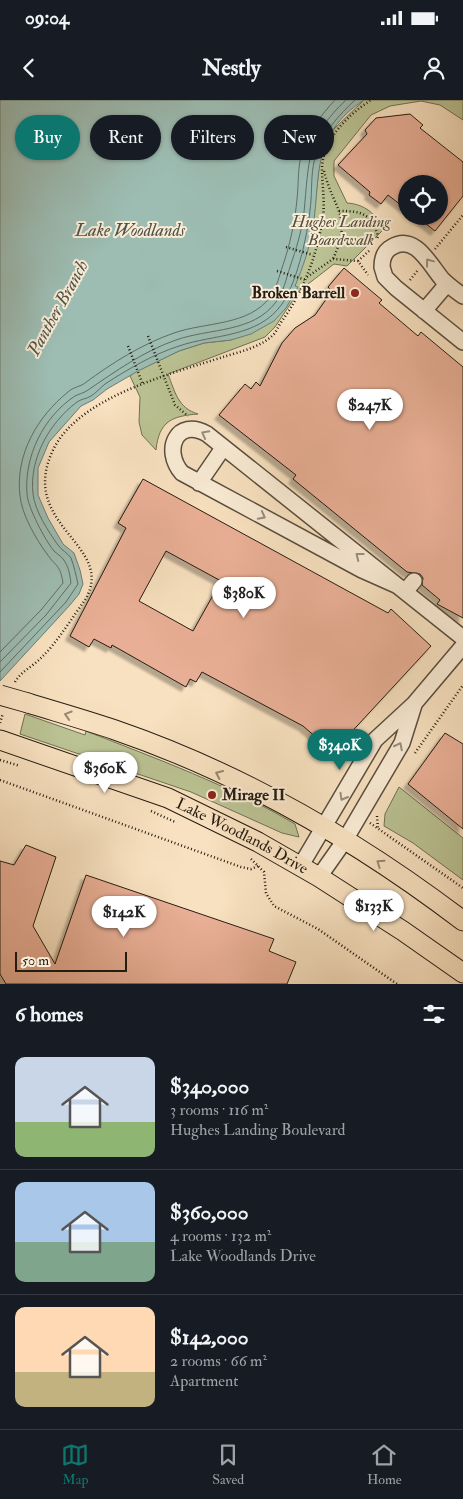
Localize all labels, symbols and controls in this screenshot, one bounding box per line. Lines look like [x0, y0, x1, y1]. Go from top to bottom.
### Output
text: 09:04 [25, 6, 69, 30]
icon: back [15, 54, 43, 82]
text: Nestly [202, 54, 261, 82]
icon: person [420, 54, 448, 82]
chip: Buy [15, 115, 80, 160]
chip: Rent [90, 115, 161, 160]
chip: Filters [171, 115, 254, 160]
chip: New [264, 115, 334, 160]
map controls [398, 175, 448, 225]
button: locate [398, 175, 448, 225]
park label: Hughes Landing Boardwalk [291, 212, 391, 250]
water label: Lake Woodlands [74, 219, 186, 242]
water label: Panther Branch [22, 256, 94, 361]
one-way arrow [427, 259, 435, 268]
place label: Broken Barrell [252, 283, 346, 303]
marker: Broken Barrell [349, 287, 361, 299]
pin: $247K [335, 388, 405, 431]
text: $247K [348, 395, 392, 415]
one-way arrow [201, 430, 210, 440]
one-way arrow [257, 510, 266, 520]
one-way arrow [356, 553, 365, 562]
pin: $380K [209, 576, 279, 619]
text: $380K [223, 583, 265, 603]
one-way arrow [64, 711, 73, 721]
pin: $340K [305, 728, 375, 771]
text: $340K [318, 735, 362, 755]
one-way arrow [393, 743, 403, 752]
pin: $360K [70, 752, 140, 794]
text: $360K [84, 758, 126, 778]
one-way arrow [215, 770, 224, 780]
place label: Mirage II [221, 785, 286, 806]
marker: Mirage II [206, 789, 218, 801]
one-way arrow [339, 791, 349, 800]
street label: Lake Woodlands Drive [173, 794, 312, 879]
one-way arrow [376, 860, 386, 869]
pin: $133K [339, 890, 409, 932]
pin: $142K [89, 896, 159, 938]
text: $133K [355, 896, 393, 916]
text: $142K [103, 902, 145, 922]
scale bar [15, 949, 128, 972]
text: 50 m [22, 952, 49, 969]
icon: filters [420, 1000, 448, 1028]
text: 6 homes [15, 1001, 83, 1028]
text: $340,000 [170, 1073, 249, 1100]
icon: home [55, 1077, 115, 1137]
text: 3 rooms · 116 m² [170, 1100, 268, 1120]
text: Hughes Landing Boulevard [170, 1120, 345, 1140]
text: $360,000 [170, 1199, 249, 1226]
icon: home [55, 1202, 115, 1262]
text: 4 rooms · 132 m² [170, 1226, 271, 1246]
text: Lake Woodlands Drive [170, 1246, 316, 1266]
text: $142,000 [170, 1324, 249, 1351]
icon: home [55, 1327, 115, 1387]
text: 2 rooms · 66 m² [170, 1351, 267, 1371]
text: Apartment [170, 1371, 238, 1391]
tab: Map [61, 1441, 89, 1488]
tab: Saved [212, 1441, 244, 1488]
tab: Home [367, 1441, 402, 1488]

